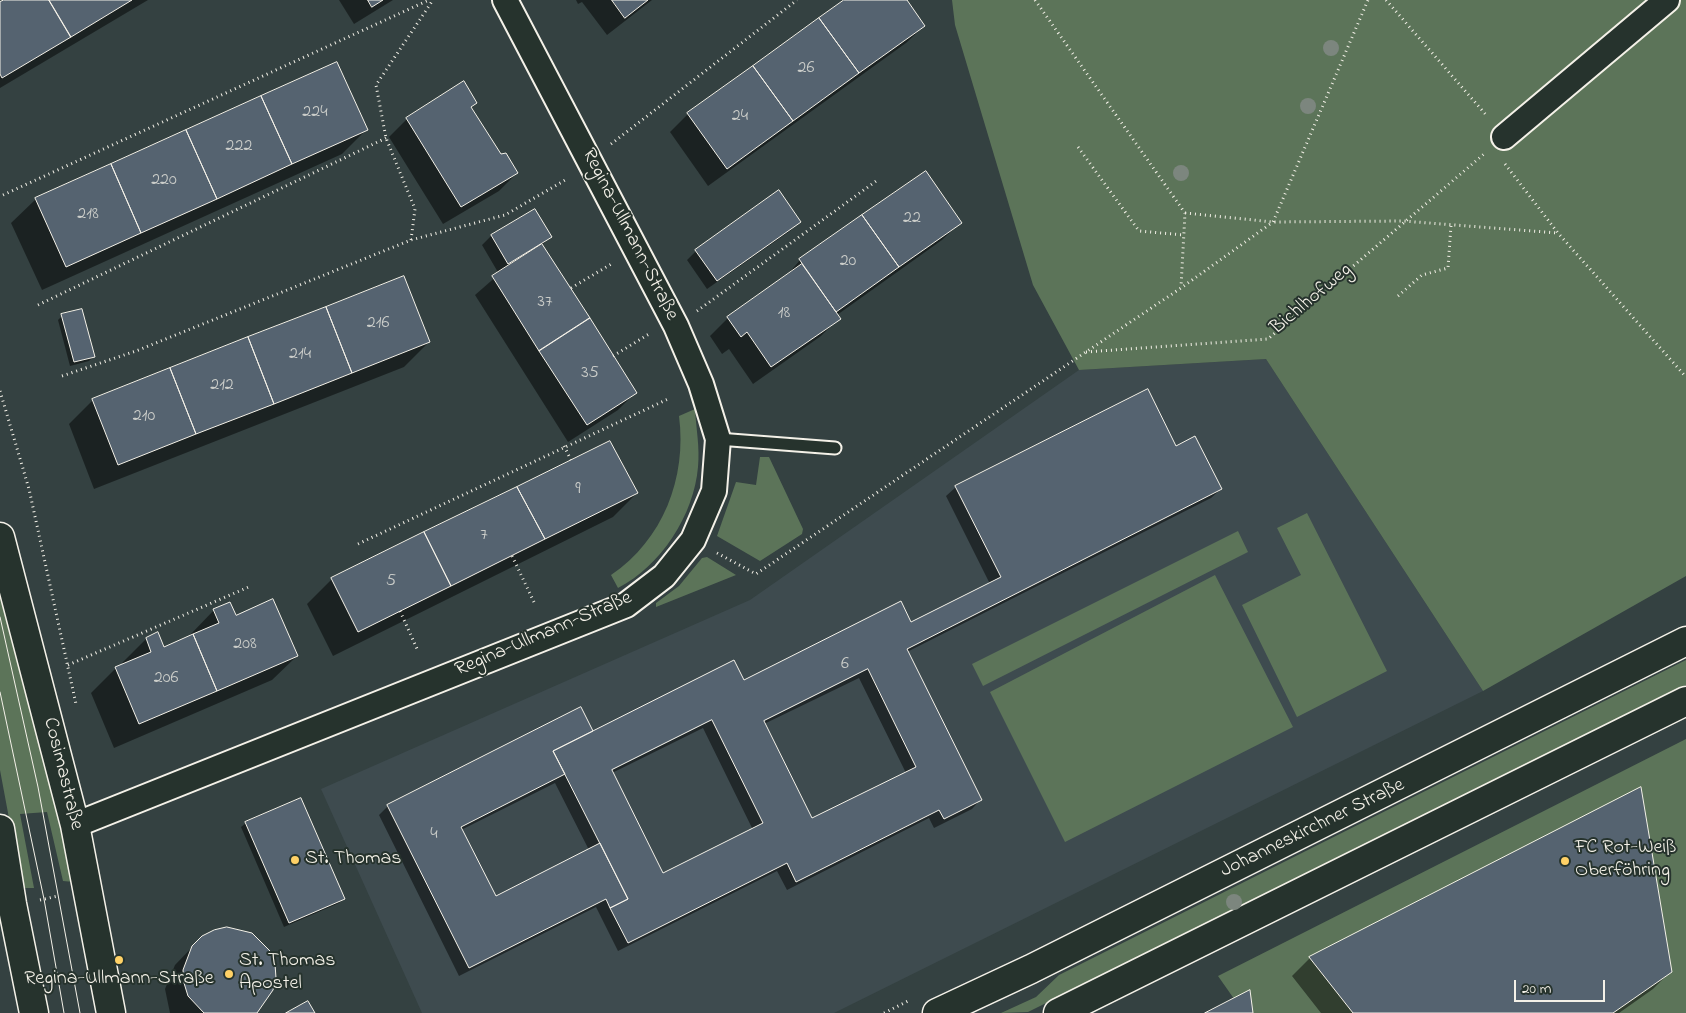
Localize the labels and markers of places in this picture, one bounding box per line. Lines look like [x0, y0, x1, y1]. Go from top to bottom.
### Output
place label: FC Rot-Weiß Oberföhring [1575, 837, 1677, 884]
place label: St. Thomas [305, 848, 401, 872]
marker: St. Thomas [289, 854, 301, 866]
marker: FC Rot-Weiß Oberföhring [1559, 855, 1571, 867]
place label: St. Thomas Apostel [239, 950, 335, 997]
marker: Regina-Ullmann-Straße [113, 954, 125, 966]
place label: Regina-Ullmann-Straße [24, 968, 214, 992]
marker: St. Thomas Apostel [223, 968, 235, 980]

